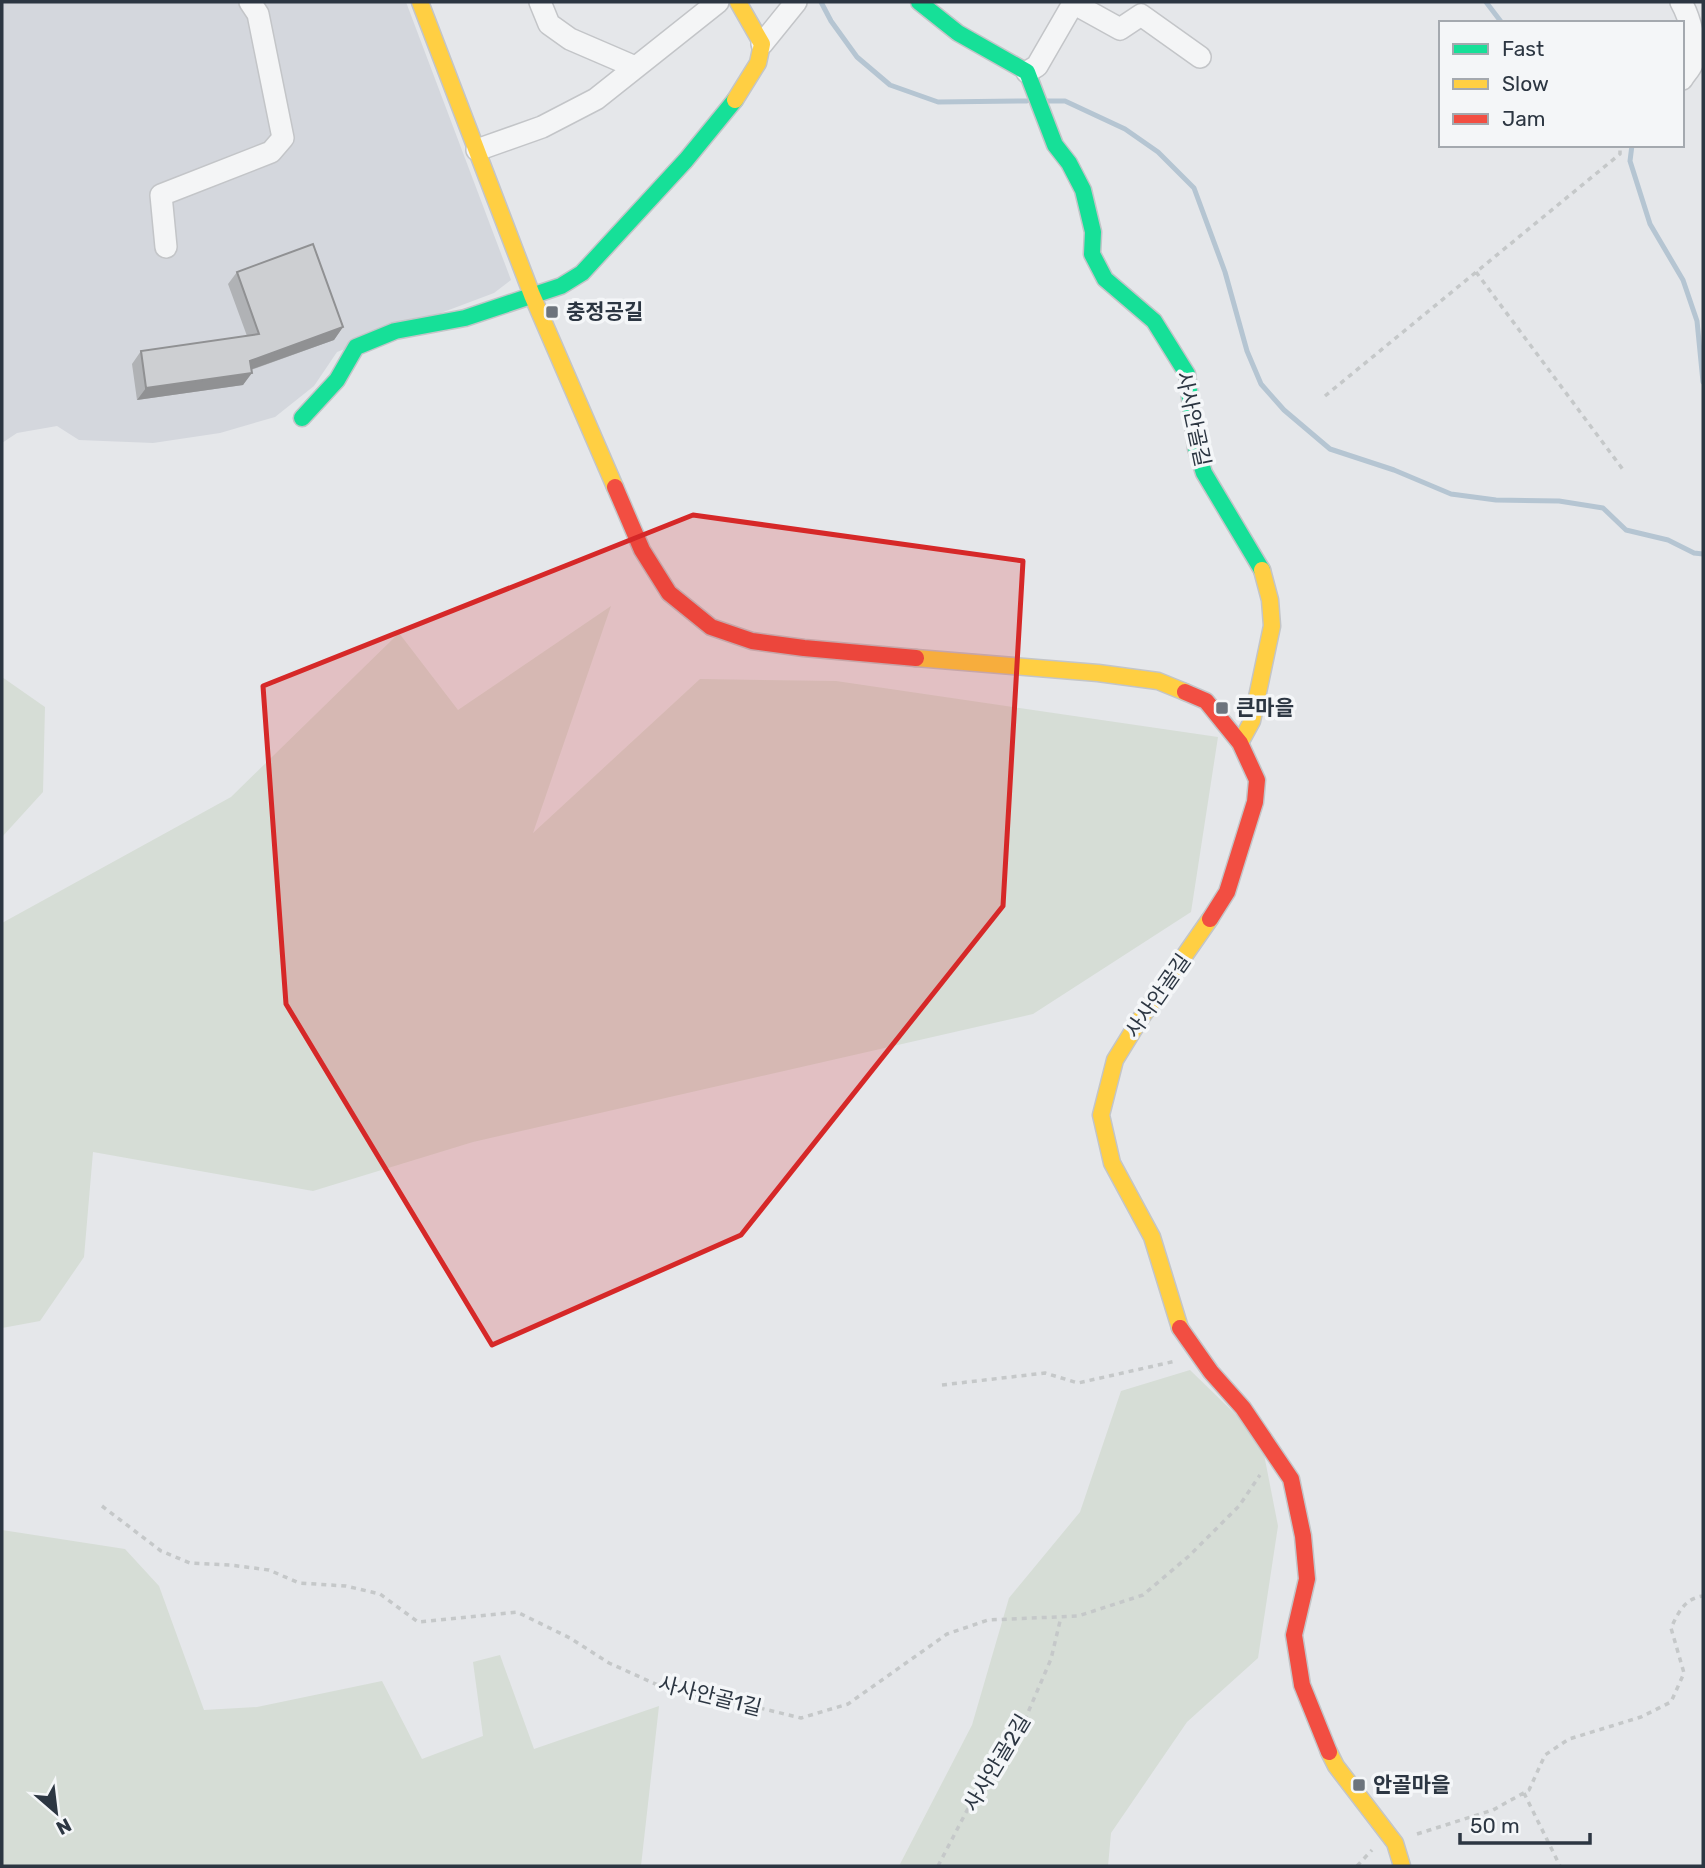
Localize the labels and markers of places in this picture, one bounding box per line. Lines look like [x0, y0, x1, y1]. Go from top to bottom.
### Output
place label: 충정공길 [566, 299, 643, 324]
marker: 충정공길 [544, 304, 560, 320]
place label: 큰마을 [1236, 695, 1294, 720]
marker: 큰마을 [1214, 700, 1230, 716]
place label: 안골마을 [1373, 1772, 1450, 1797]
marker: 안골마을 [1351, 1777, 1367, 1793]

